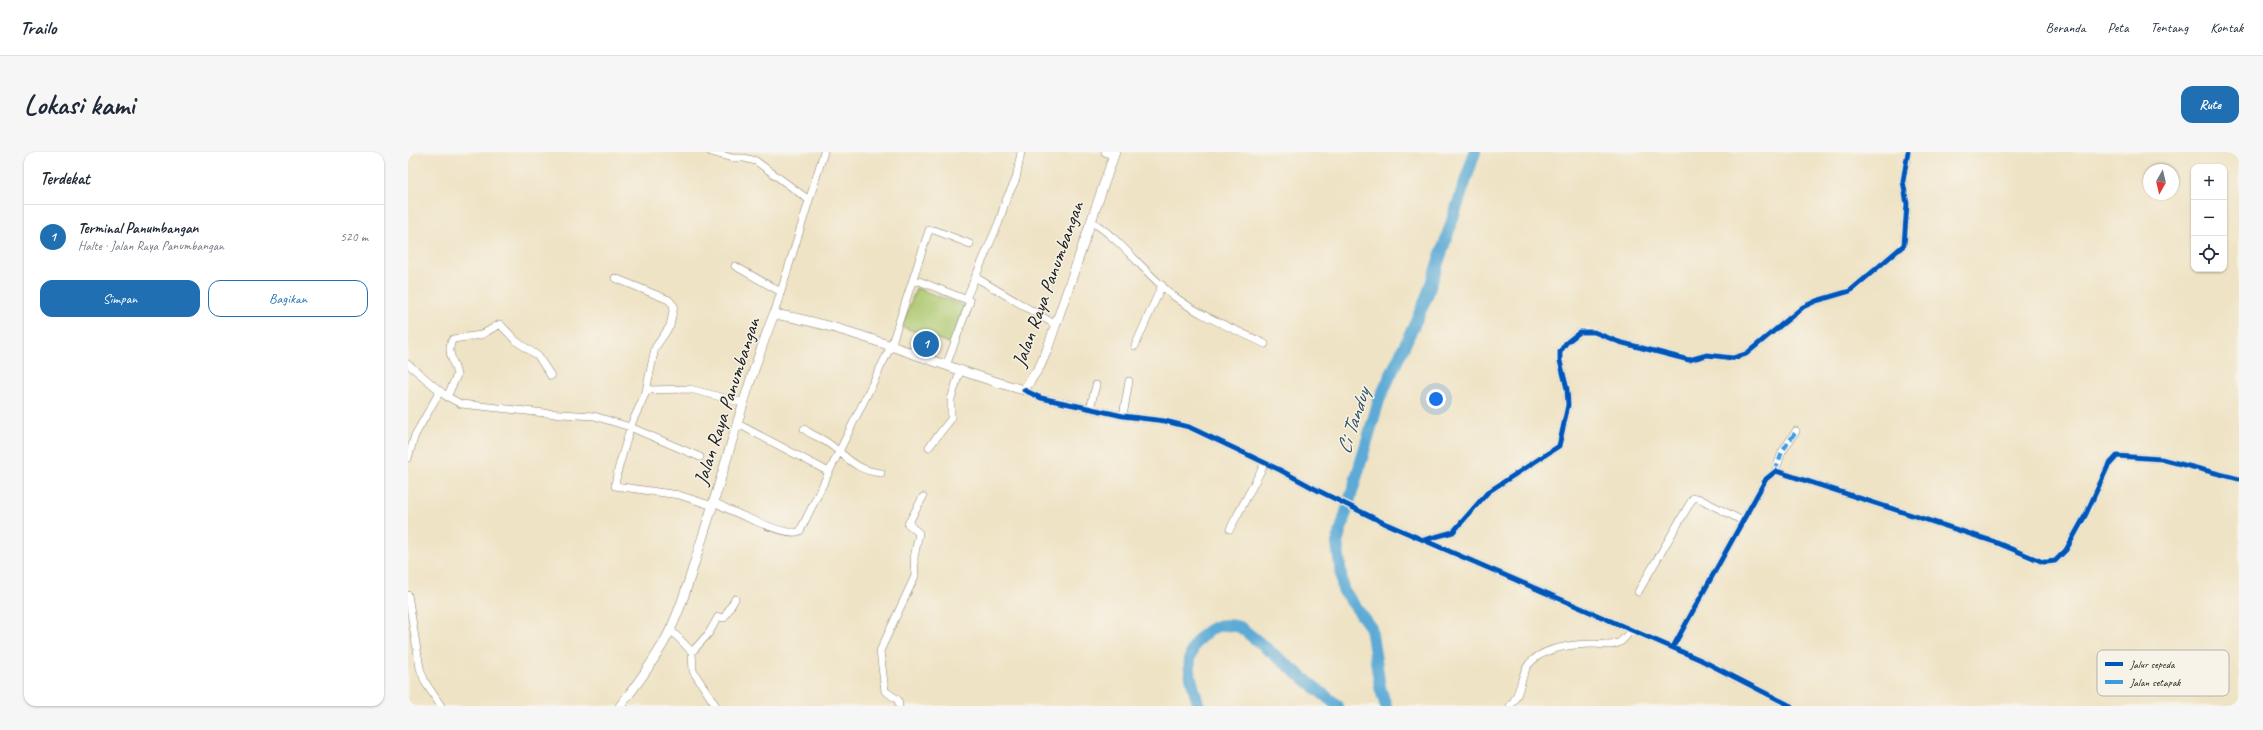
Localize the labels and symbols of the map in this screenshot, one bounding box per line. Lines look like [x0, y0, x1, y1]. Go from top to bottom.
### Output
north arrow [2143, 164, 2179, 200]
street label: Jalan Raya Panumbangan [1006, 197, 1090, 371]
street label: Jalan Raya Panumbangan [688, 313, 766, 489]
pin: 1 [913, 329, 939, 359]
water label: Ci Tanduy [1330, 381, 1377, 457]
your location [1426, 389, 1446, 409]
legend [2097, 650, 2229, 696]
text: Jalur sepeda [2129, 657, 2175, 671]
text: Jalan setapak [2129, 675, 2181, 689]

